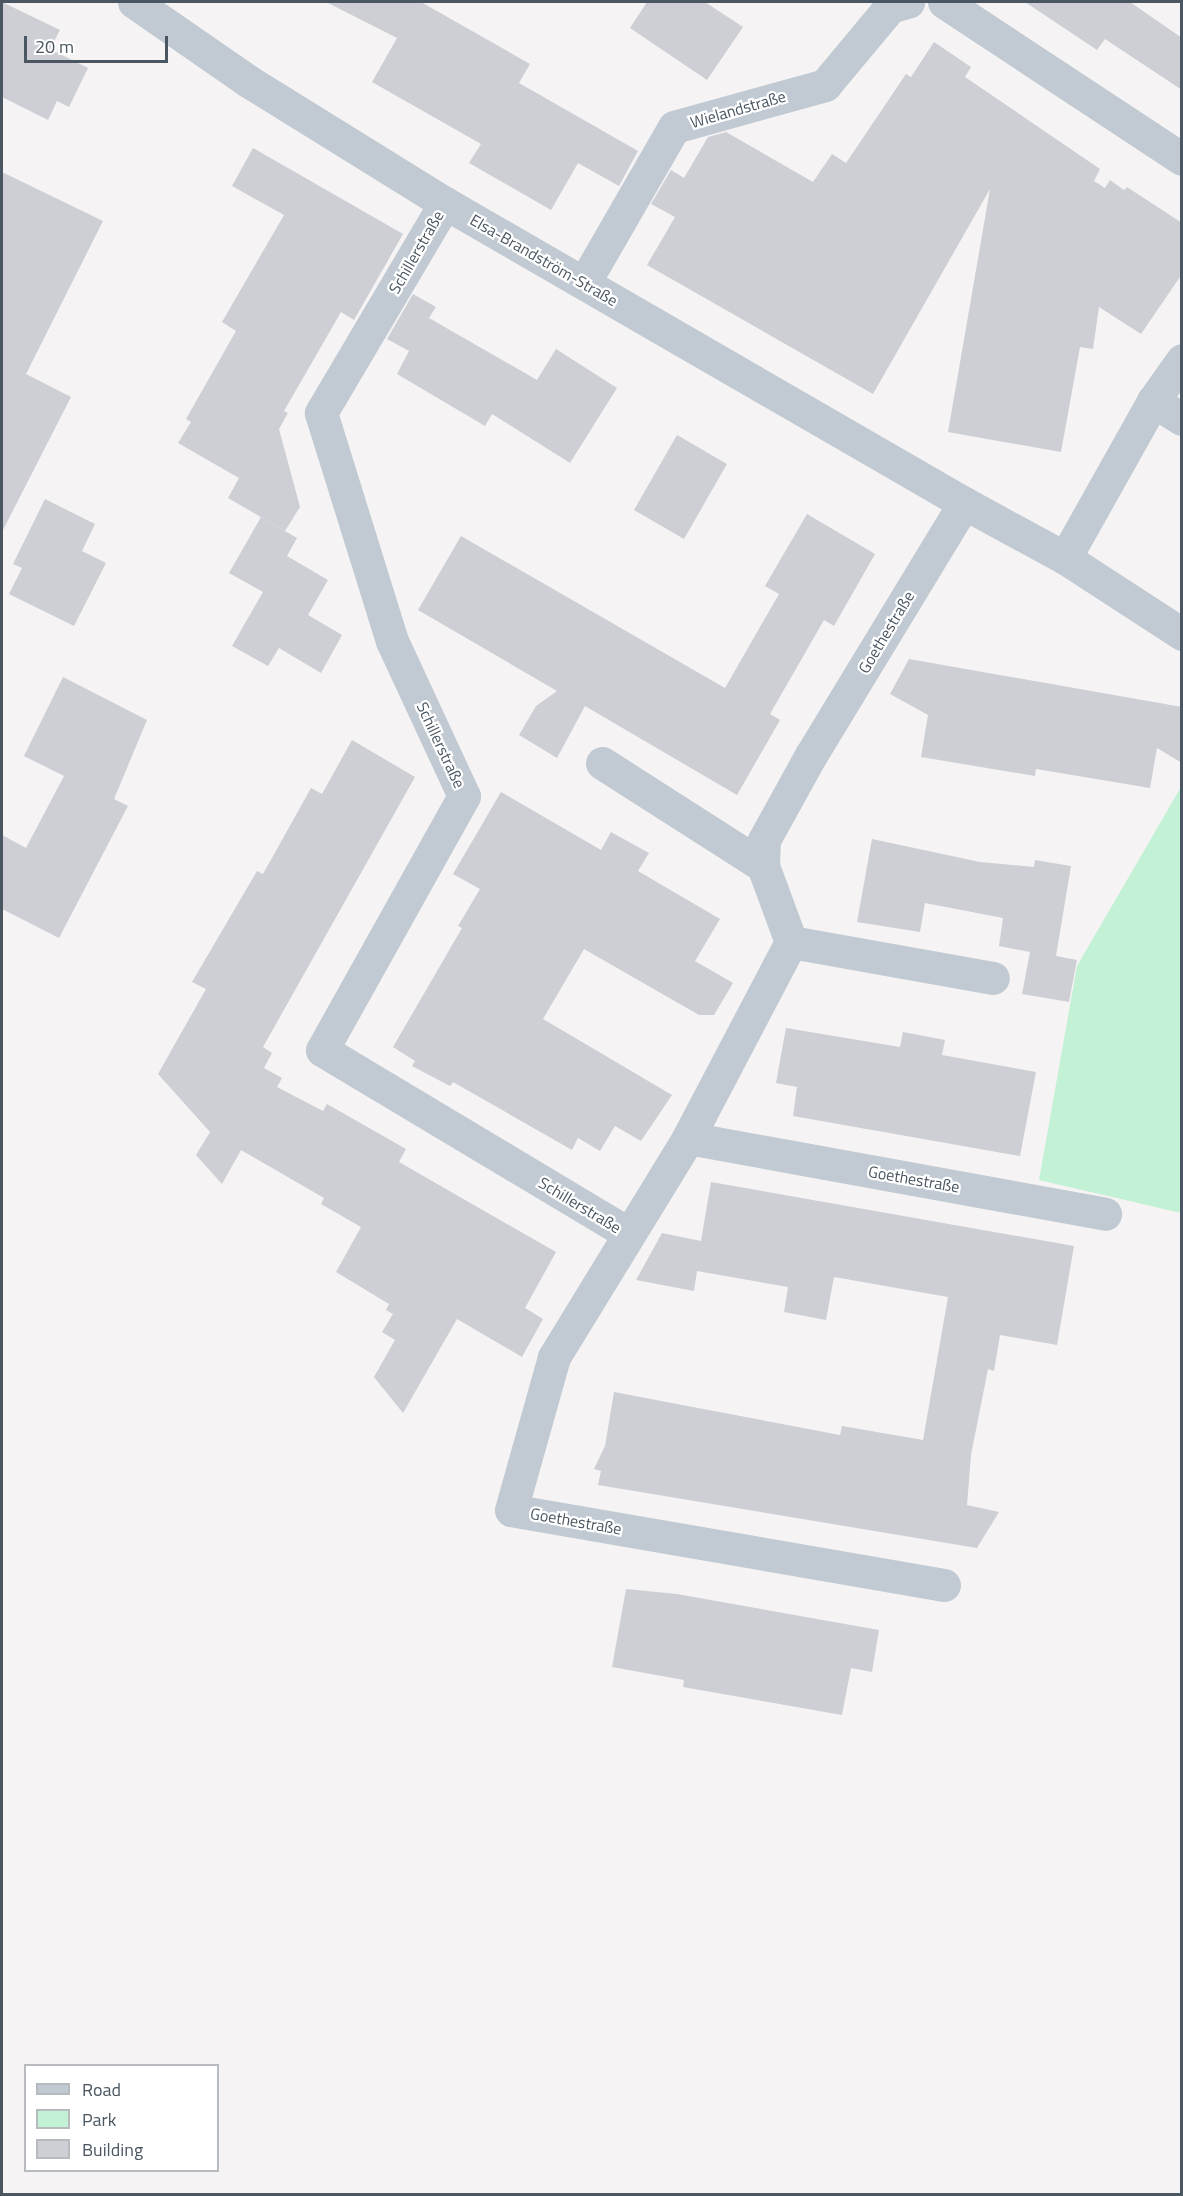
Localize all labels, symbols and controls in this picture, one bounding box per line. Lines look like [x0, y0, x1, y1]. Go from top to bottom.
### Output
scale bar [27, 24, 171, 62]
text: 20 m [35, 33, 74, 60]
street label: Wielandstraße [688, 86, 788, 132]
street label: Schillerstraße [385, 207, 447, 297]
street label: Elsa-Brandström-Straße [467, 210, 621, 310]
street label: Goethestraße [854, 587, 918, 677]
street label: Schillerstraße [413, 699, 469, 791]
street label: Goethestraße [867, 1162, 961, 1196]
street label: Schillerstraße [535, 1173, 625, 1237]
street label: Goethestraße [529, 1504, 623, 1538]
legend [24, 2064, 219, 2172]
text: Road [82, 2076, 121, 2103]
text: Park [82, 2106, 116, 2133]
text: Building [82, 2136, 143, 2163]

